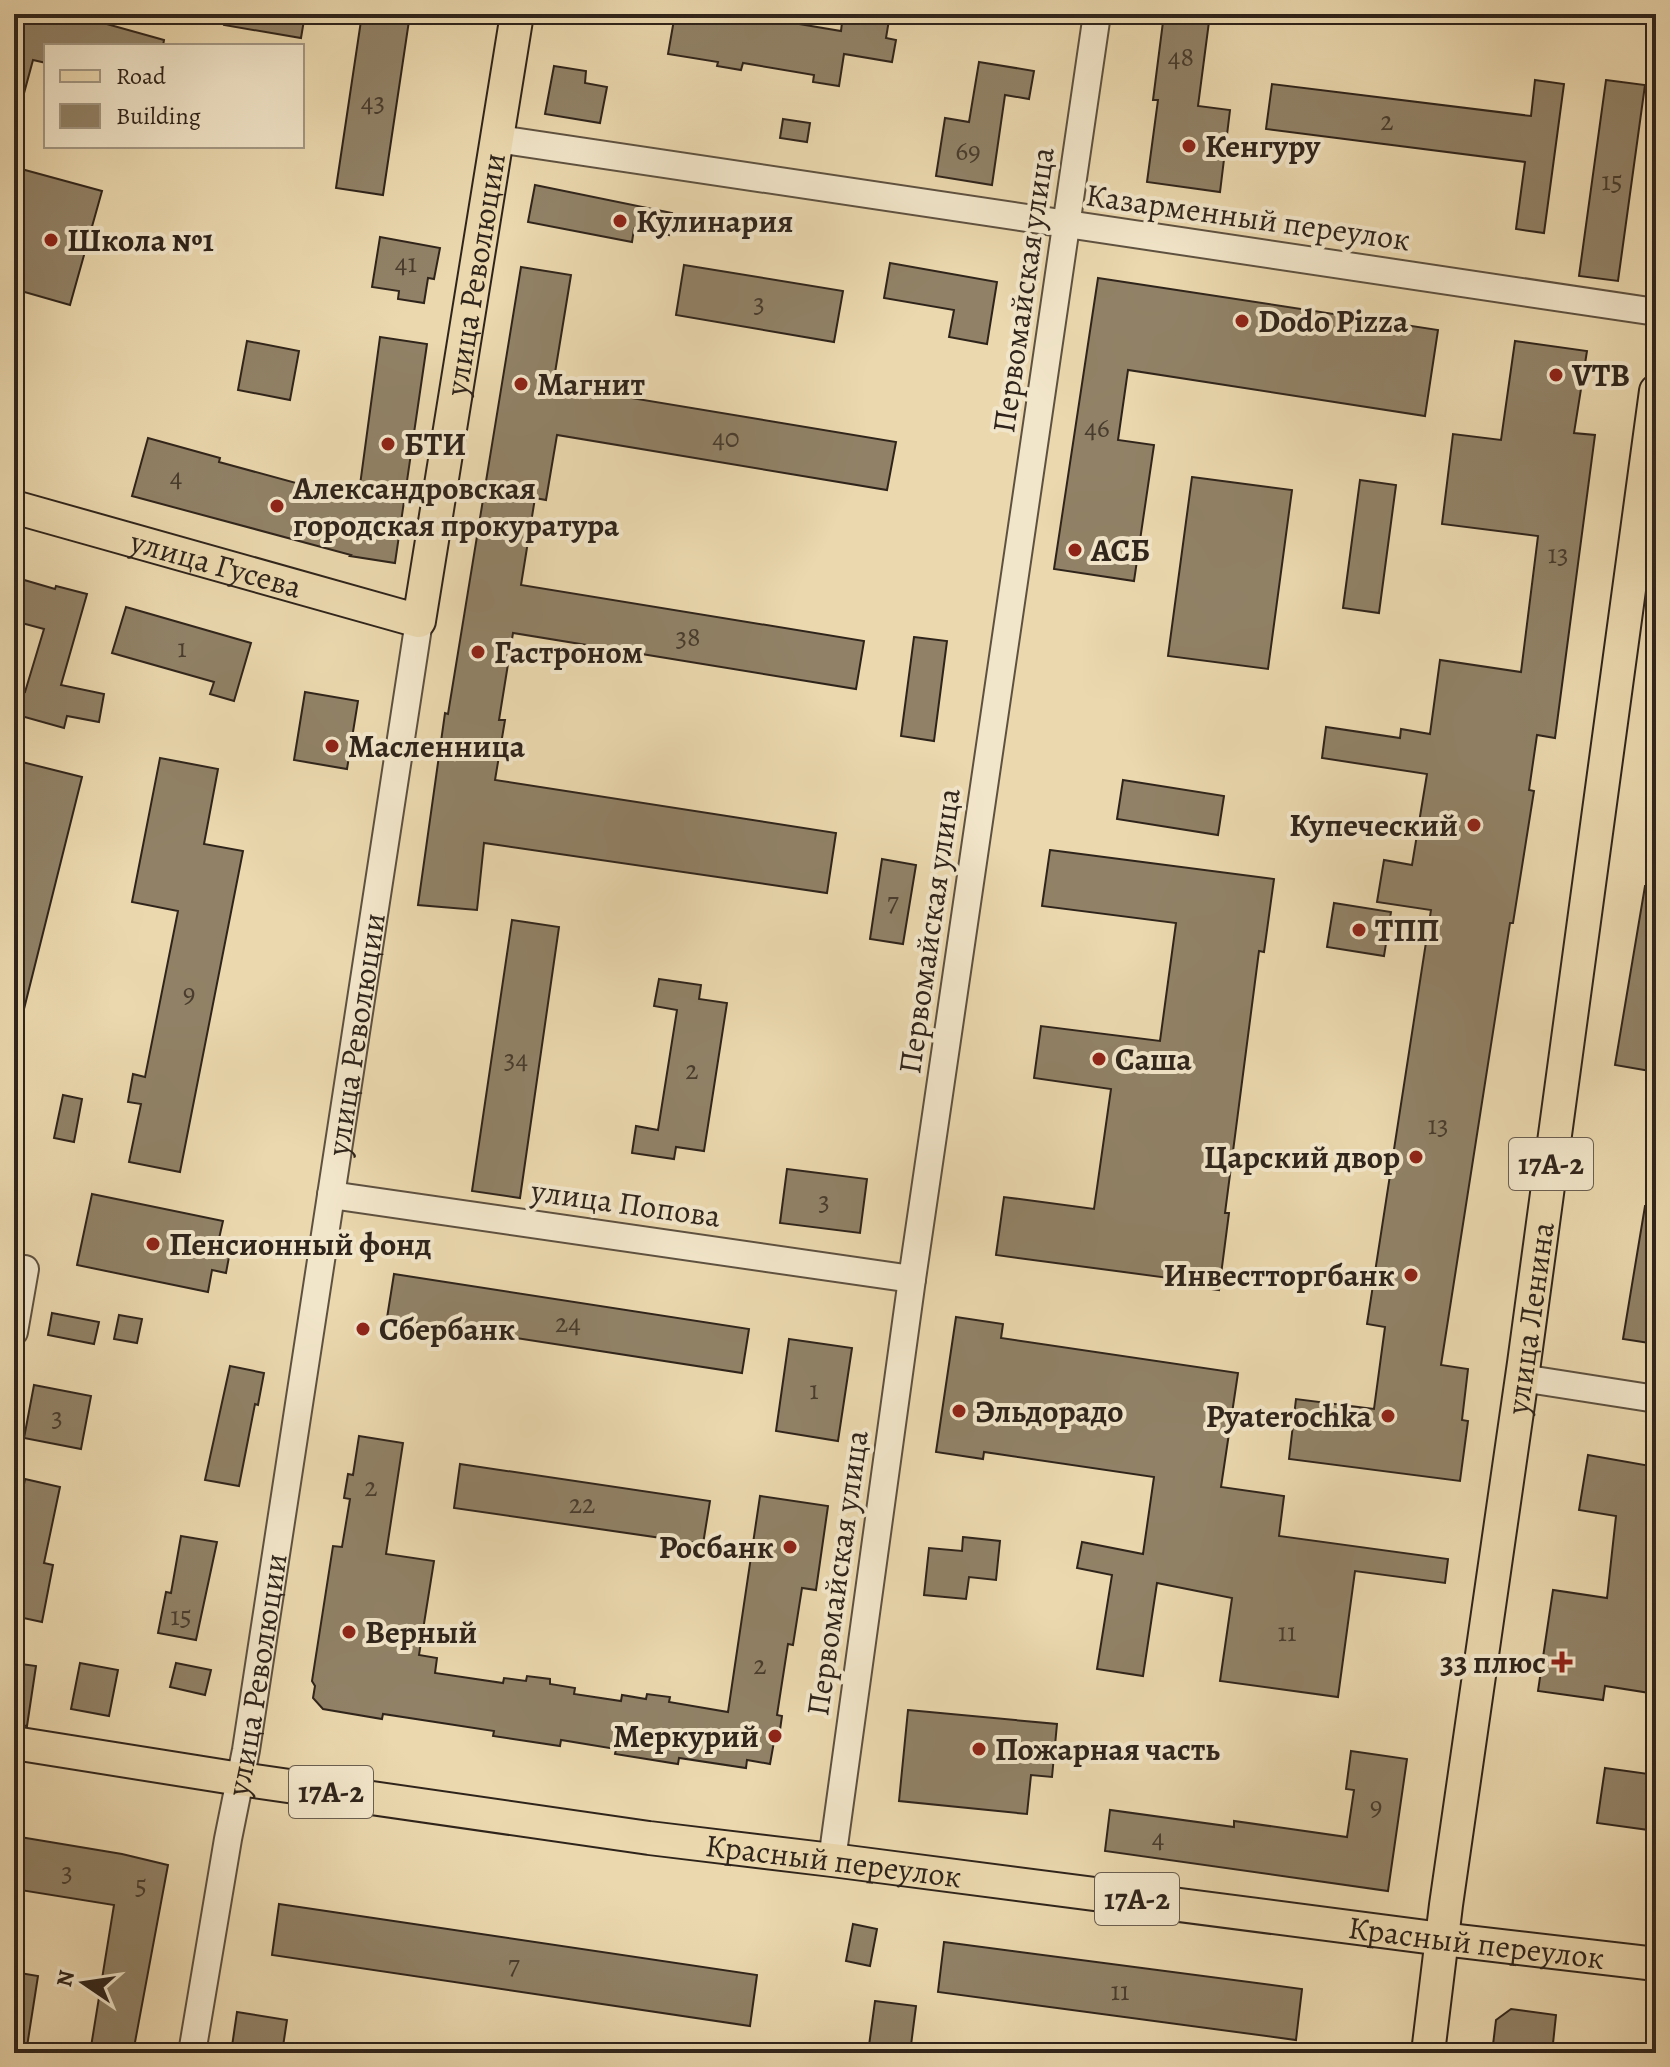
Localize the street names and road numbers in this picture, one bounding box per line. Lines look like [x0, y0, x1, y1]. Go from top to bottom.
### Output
street label: Первомайская улица [981, 144, 1065, 436]
street label: улица Революции [434, 150, 516, 400]
street label: Казарменный переулок [1083, 172, 1413, 262]
street label: улица Гусева [125, 519, 307, 609]
street label: Первомайская улица [887, 785, 971, 1077]
street label: улица Революции [315, 910, 396, 1160]
road number: 17А-2 [1509, 1138, 1593, 1190]
street label: улица Попова [528, 1168, 724, 1238]
street label: улица Ленина [1495, 1219, 1565, 1418]
street label: Первомайская улица [795, 1427, 879, 1719]
street label: улица Революции [215, 1550, 298, 1801]
road number: 17А-2 [289, 1766, 373, 1818]
street label: Красный переулок [703, 1823, 964, 1899]
road number: 17А-2 [1095, 1873, 1179, 1925]
street label: Красный переулок [1346, 1905, 1607, 1980]

